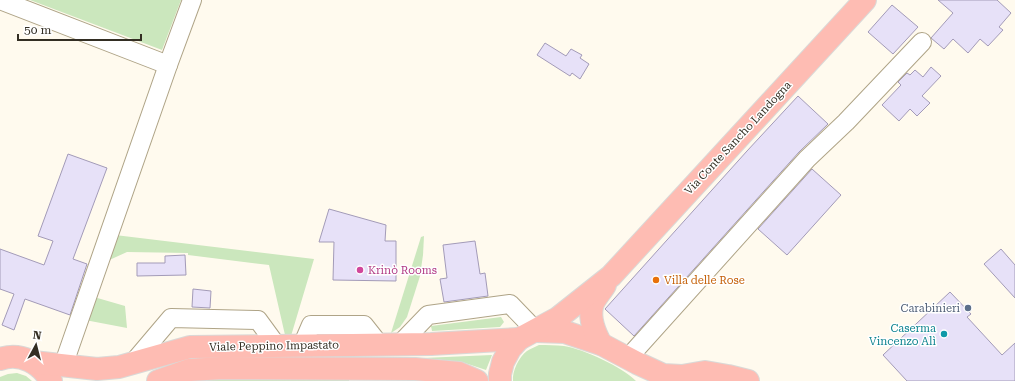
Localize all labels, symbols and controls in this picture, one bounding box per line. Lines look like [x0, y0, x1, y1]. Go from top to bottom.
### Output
scale bar [18, 16, 141, 42]
text: 50 m [24, 23, 51, 37]
street label: Via Conte Sancho Landogna [682, 79, 794, 197]
place label: Krinò Rooms [368, 264, 437, 277]
marker: Krinò Rooms [355, 265, 365, 275]
place label: Villa delle Rose [664, 274, 745, 287]
marker: Villa delle Rose [651, 275, 661, 285]
place label: Carabinieri [901, 302, 960, 315]
marker: Carabinieri [963, 303, 973, 313]
place label: Caserma Vincenzo Alì [869, 322, 936, 348]
north arrow [16, 325, 56, 365]
text: N [32, 329, 43, 343]
marker: Caserma Vincenzo Alì [939, 329, 949, 339]
street label: Viale Peppino Impastato [209, 338, 339, 354]

